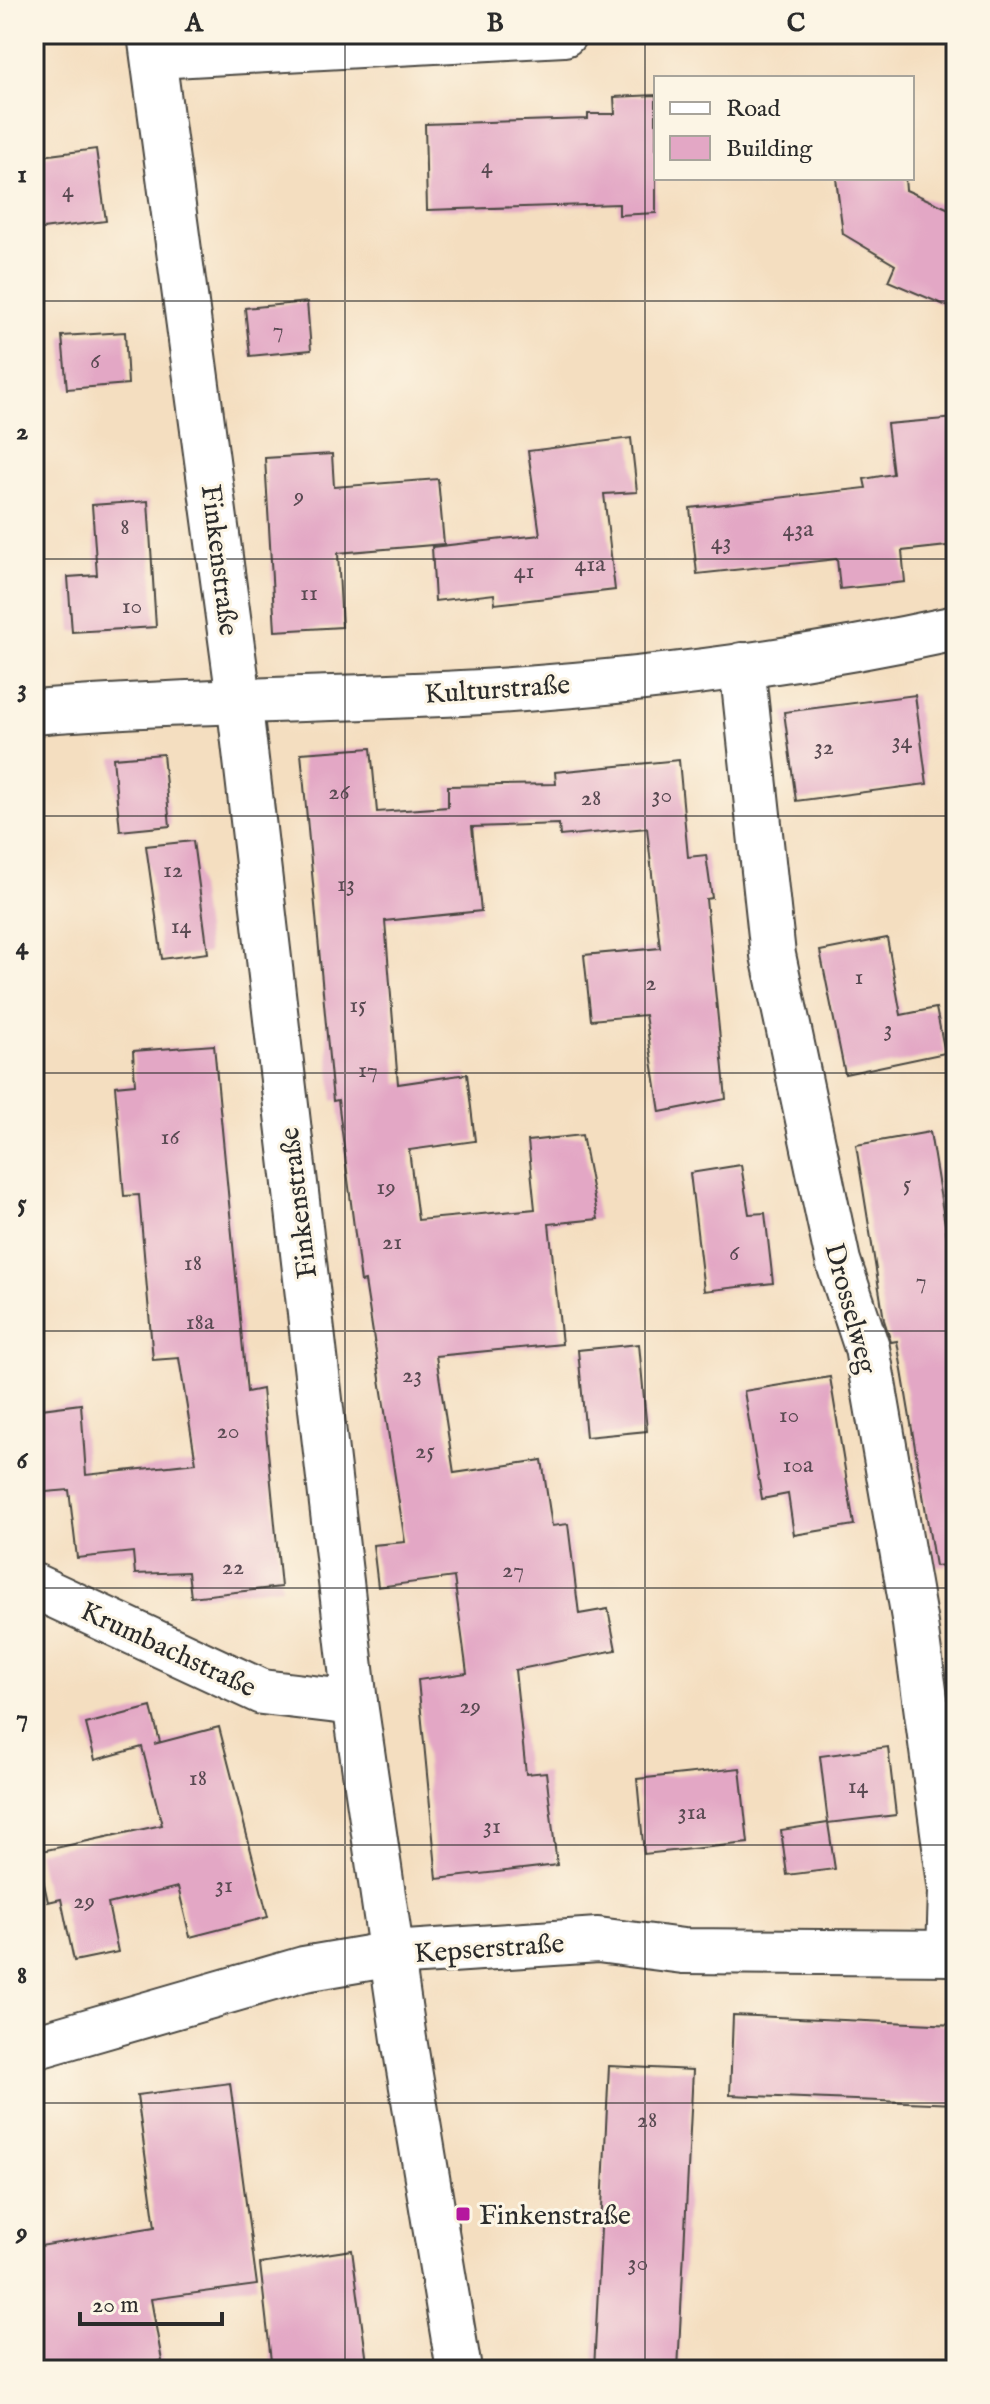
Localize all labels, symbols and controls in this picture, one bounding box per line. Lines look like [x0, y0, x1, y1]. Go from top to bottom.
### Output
text: A [184, 7, 204, 40]
text: B [486, 7, 504, 40]
text: C [787, 7, 806, 40]
legend [654, 76, 914, 180]
text: Road [726, 94, 780, 125]
text: Building [726, 134, 813, 165]
house number: 4 [481, 151, 493, 182]
text: 1 [17, 158, 27, 191]
house number: 4 [62, 175, 74, 206]
house number: 7 [272, 315, 284, 346]
house number: 6 [90, 346, 101, 377]
text: 2 [16, 415, 28, 448]
house number: 9 [293, 481, 304, 512]
street label: Finkenstraße [192, 483, 245, 638]
house number: 8 [120, 512, 130, 543]
house number: 43a [782, 514, 814, 545]
house number: 43 [711, 527, 731, 558]
house number: 41a [574, 549, 606, 580]
house number: 41 [514, 556, 534, 587]
house number: 11 [300, 578, 318, 609]
house number: 10 [122, 591, 142, 622]
street label: Kulturstraße [423, 668, 571, 713]
text: 3 [17, 672, 27, 705]
house number: 34 [892, 726, 913, 757]
house number: 32 [814, 732, 834, 763]
house number: 26 [328, 777, 351, 808]
house number: 30 [652, 780, 672, 811]
house number: 28 [581, 783, 601, 814]
house number: 12 [163, 855, 183, 886]
house number: 13 [337, 869, 355, 900]
house number: 14 [171, 911, 192, 942]
text: 4 [16, 930, 30, 963]
house number: 1 [855, 962, 863, 993]
house number: 2 [645, 968, 657, 999]
house number: 15 [349, 990, 367, 1021]
house number: 3 [884, 1014, 892, 1045]
house number: 17 [358, 1055, 378, 1086]
house number: 16 [160, 1122, 180, 1153]
street label: Finkenstraße [273, 1125, 326, 1280]
house number: 5 [903, 1169, 912, 1200]
house number: 19 [376, 1172, 396, 1203]
text: 5 [17, 1187, 27, 1220]
house number: 21 [382, 1227, 402, 1258]
house number: 6 [729, 1238, 740, 1269]
street label: Drosselweg [815, 1239, 884, 1379]
house number: 18 [184, 1248, 202, 1279]
house number: 7 [915, 1266, 927, 1297]
house number: 18a [186, 1307, 215, 1338]
house number: 23 [402, 1360, 422, 1391]
house number: 10 [779, 1400, 799, 1431]
house number: 20 [216, 1416, 240, 1447]
house number: 25 [415, 1436, 435, 1467]
text: 6 [17, 1444, 29, 1477]
house number: 10a [783, 1450, 814, 1481]
house number: 22 [222, 1552, 244, 1583]
house number: 27 [502, 1555, 524, 1586]
street label: Krumbachstraße [75, 1594, 261, 1706]
house number: 29 [459, 1691, 481, 1722]
text: 7 [16, 1702, 28, 1735]
house number: 18 [189, 1763, 207, 1794]
house number: 14 [848, 1771, 869, 1802]
house number: 31a [678, 1797, 707, 1828]
house number: 31 [483, 1811, 501, 1842]
house number: 31 [215, 1870, 233, 1901]
house number: 29 [73, 1886, 95, 1917]
street label: Kepserstraße [413, 1927, 566, 1972]
text: 8 [17, 1959, 27, 1992]
house number: 28 [637, 2105, 657, 2136]
place label: Finkenstraße [479, 2199, 631, 2234]
marker: Finkenstraße [454, 2205, 472, 2223]
text: 9 [15, 2216, 28, 2249]
house number: 30 [628, 2248, 648, 2279]
scale bar [80, 2276, 222, 2326]
text: 20 m [92, 2290, 139, 2321]

